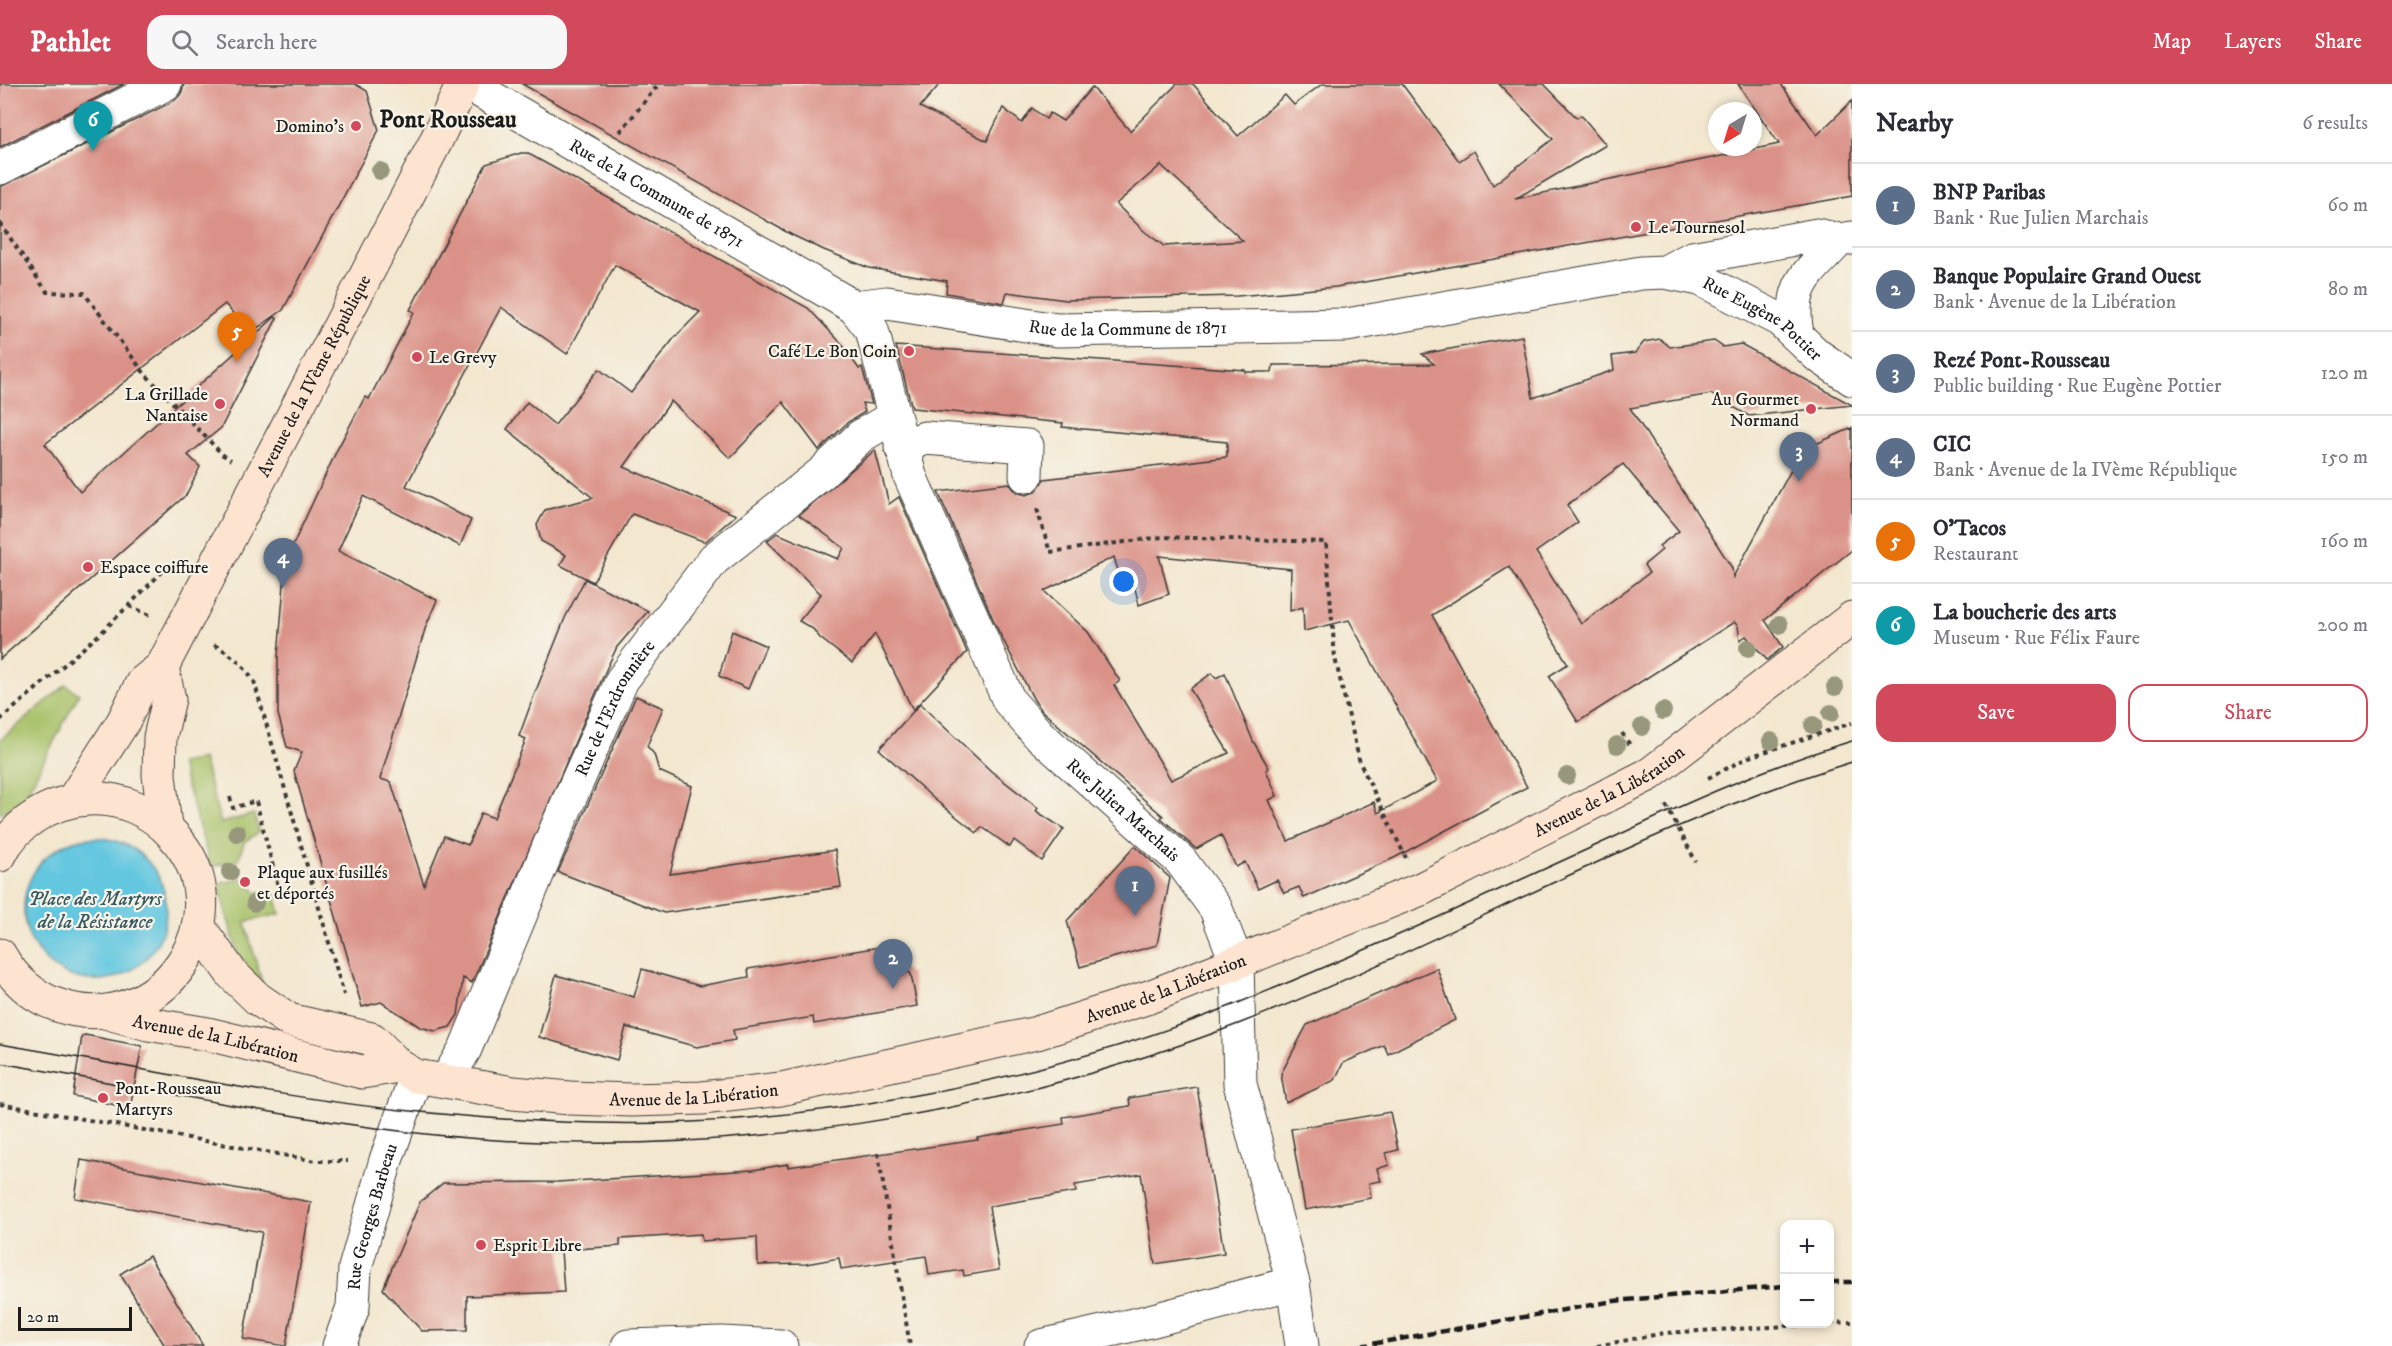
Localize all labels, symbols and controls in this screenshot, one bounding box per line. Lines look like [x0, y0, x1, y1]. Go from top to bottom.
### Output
search box [147, 15, 567, 69]
text: Pathlet [30, 25, 111, 60]
icon: search [168, 26, 201, 59]
text: Search here [216, 29, 317, 56]
text: Map [2152, 29, 2191, 55]
text: Layers [2224, 29, 2282, 55]
text: Share [2315, 29, 2362, 55]
pin: 6 [74, 101, 112, 151]
north arrow [1708, 102, 1762, 156]
district label: Pont Rousseau [379, 105, 517, 135]
text: Nearby [1876, 107, 1953, 140]
text: 6 results [2302, 111, 2368, 136]
place label: Domino's [275, 116, 344, 138]
marker: Domino's [349, 119, 363, 133]
street label: Rue de la Commune de 1871 [565, 135, 748, 253]
text: BNP Paribas [1933, 179, 2045, 206]
text: 1 [1892, 193, 1899, 218]
text: 60 m [2328, 193, 2368, 218]
text: Bank · Rue Julien Marchais [1933, 206, 2148, 231]
place label: Le Tournesol [1648, 217, 1746, 239]
marker: Le Tournesol [1629, 220, 1643, 234]
text: Banque Populaire Grand Ouest [1933, 263, 2201, 290]
street label: Avenue de la IVème République [253, 272, 376, 481]
street label: Rue Eugène Pottier [1699, 272, 1826, 366]
text: 2 [1891, 277, 1900, 302]
text: 80 m [2328, 277, 2368, 302]
text: Bank · Avenue de la Libération [1933, 290, 2176, 315]
pin: 5 [218, 312, 256, 362]
street label: Rue de la Commune de 1871 [1027, 316, 1227, 342]
place label: Café Le Bon Coin [768, 341, 898, 363]
marker: Café Le Bon Coin [902, 344, 916, 358]
place label: Le Grevy [429, 347, 497, 369]
text: Rezé Pont-Rousseau [1933, 347, 2110, 374]
marker: Le Grevy [410, 350, 424, 364]
text: 3 [1892, 361, 1899, 386]
text: 120 m [2321, 361, 2368, 386]
text: Public building · Rue Eugène Pottier [1933, 374, 2221, 399]
place label: La Grillade Nantaise [125, 384, 208, 427]
place label: Au Gourmet Normand [1712, 389, 1799, 432]
marker: La Grillade Nantaise [213, 397, 227, 411]
marker: Au Gourmet Normand [1804, 402, 1818, 416]
text: CIC [1933, 431, 1971, 458]
pin: 3 [1780, 432, 1818, 482]
text: 4 [1890, 445, 1901, 470]
text: 150 m [2321, 445, 2368, 470]
text: Bank · Avenue de la IVème République [1933, 458, 2237, 483]
text: O'Tacos [1933, 515, 2006, 542]
text: 5 [1891, 529, 1900, 554]
text: 160 m [2320, 529, 2368, 554]
pin: 4 [264, 538, 302, 588]
text: Restaurant [1933, 542, 2018, 567]
place label: Espace coiffure [100, 557, 209, 579]
marker: Espace coiffure [81, 560, 95, 574]
your location [1109, 567, 1138, 596]
text: La boucherie des arts [1933, 599, 2116, 626]
text: 6 [1890, 613, 1901, 638]
text: 200 m [2317, 613, 2368, 638]
text: Museum · Rue Félix Faure [1933, 626, 2140, 651]
street label: Rue de l'Erdronnière [571, 636, 660, 780]
button: Save [1876, 684, 2116, 742]
button: Share [2128, 684, 2368, 742]
street label: Avenue de la Libération [1530, 741, 1690, 843]
street label: Rue Julien Marchais [1061, 754, 1184, 867]
place label: Plaque aux fusillés et déportés [257, 862, 388, 905]
pin: 1 [1116, 866, 1154, 916]
marker: Plaque aux fusillés et déportés [238, 875, 252, 889]
water label: Place des Martyrs de la Résistance [28, 887, 163, 935]
pin: 2 [874, 940, 912, 989]
street label: Avenue de la Libération [1083, 949, 1250, 1029]
street label: Avenue de la Libération [130, 1010, 302, 1068]
place label: Pont-Rousseau Martyrs [115, 1078, 222, 1121]
street label: Avenue de la Libération [609, 1079, 780, 1112]
marker: Pont-Rousseau Martyrs [96, 1091, 110, 1105]
street label: Rue Georges Barbeau [344, 1140, 403, 1291]
map controls [1780, 1220, 1834, 1328]
button: + [1780, 1220, 1834, 1274]
place label: Esprit Libre [493, 1235, 582, 1257]
marker: Esprit Libre [474, 1238, 488, 1252]
button: − [1780, 1274, 1834, 1328]
scale bar [18, 1304, 132, 1332]
text: 20 m [27, 1307, 59, 1327]

